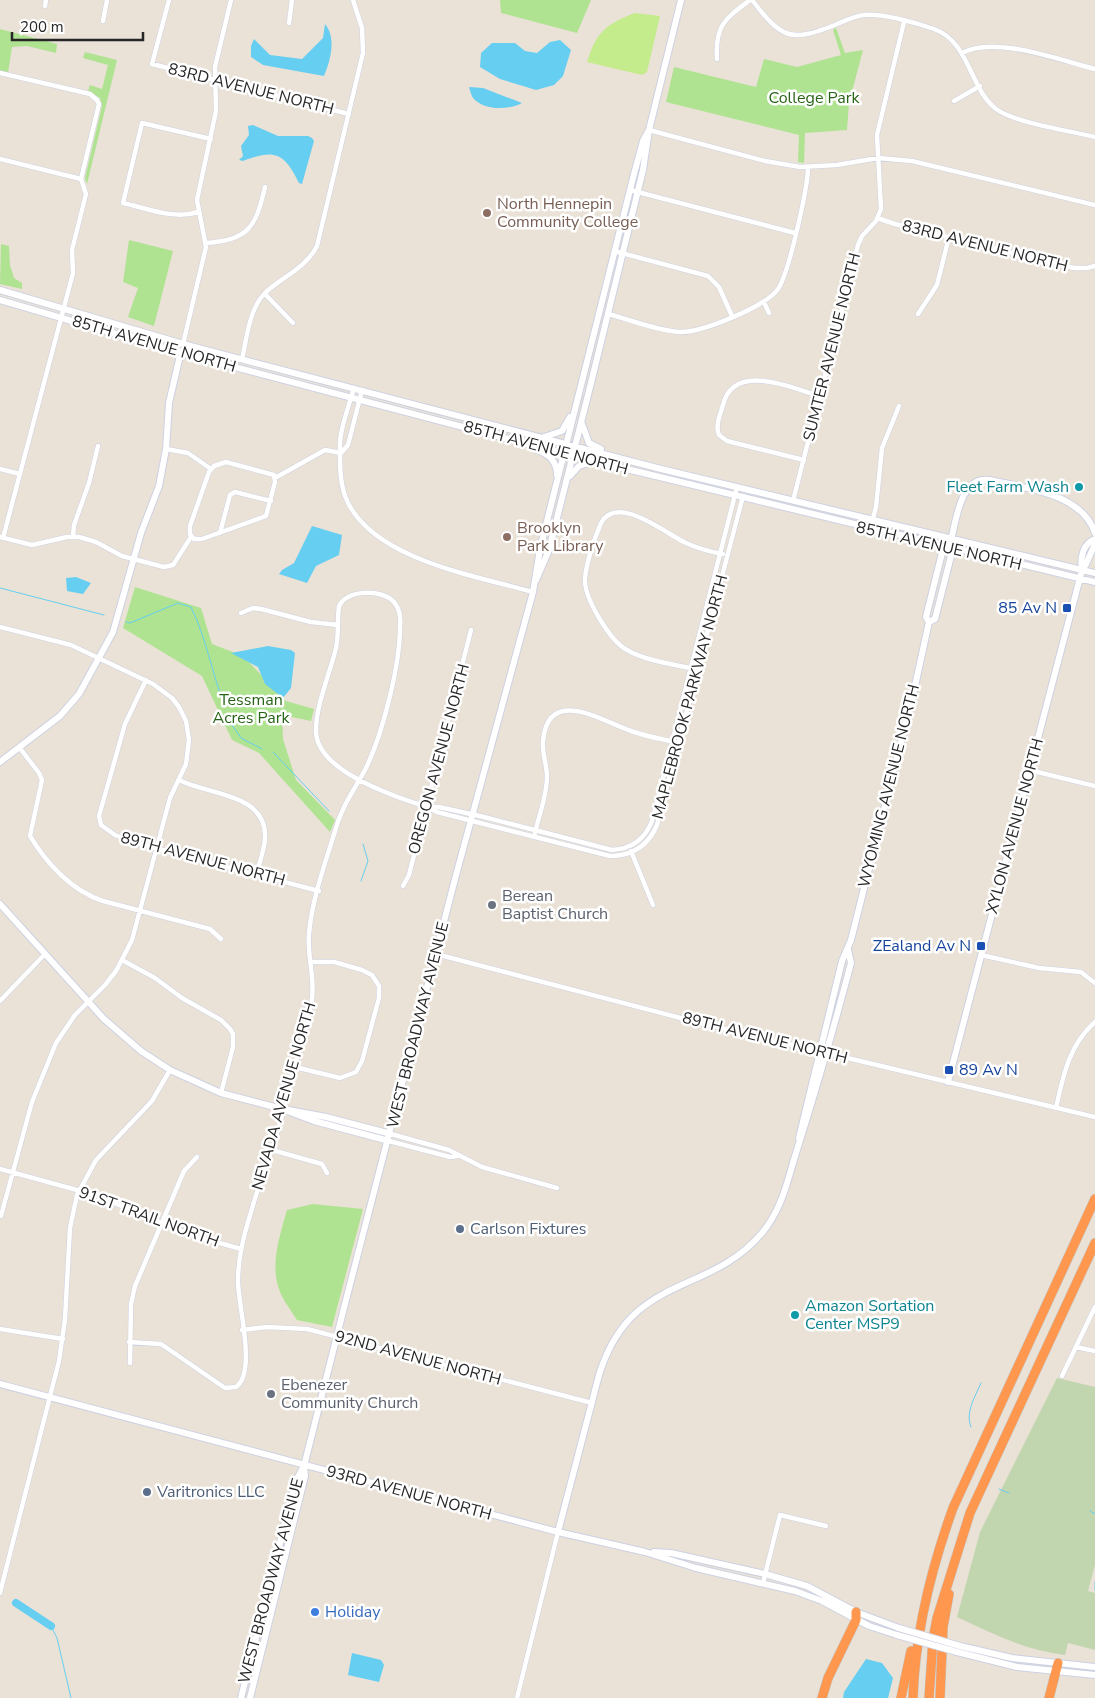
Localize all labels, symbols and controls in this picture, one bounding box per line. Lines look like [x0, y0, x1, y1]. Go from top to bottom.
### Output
scale bar [12, 10, 144, 42]
text: 200 m [20, 17, 64, 37]
street label: 83RD AVENUE NORTH [166, 58, 336, 120]
park label: College Park [769, 87, 860, 109]
place label: North Hennepin Community College [497, 193, 638, 233]
marker: North Hennepin Community College [481, 207, 493, 219]
street label: 83RD AVENUE NORTH [900, 215, 1070, 277]
street label: SUMTER AVENUE NORTH [798, 251, 866, 443]
street label: 85TH AVENUE NORTH [70, 310, 238, 378]
street label: 85TH AVENUE NORTH [461, 415, 631, 481]
place label: Fleet Farm Wash [946, 476, 1069, 498]
marker: Fleet Farm Wash [1073, 481, 1085, 493]
street label: 85TH AVENUE NORTH [854, 516, 1024, 576]
place label: Brooklyn Park Library [517, 517, 604, 557]
marker: Brooklyn Park Library [501, 531, 513, 543]
street label: MAPLEBROOK PARKWAY NORTH [647, 572, 733, 822]
place label: 85 Av N [998, 597, 1057, 619]
marker: 85 Av N [1061, 602, 1073, 614]
street label: OREGON AVENUE NORTH [403, 661, 475, 857]
street label: WYOMING AVENUE NORTH [853, 682, 925, 890]
park label: Tessman Acres Park [213, 689, 290, 729]
street label: XYLON AVENUE NORTH [981, 736, 1049, 916]
street label: 89TH AVENUE NORTH [118, 826, 288, 892]
place label: Berean Baptist Church [502, 885, 608, 925]
marker: Berean Baptist Church [486, 899, 498, 911]
street label: WEST BROADWAY AVENUE [382, 920, 454, 1130]
place label: ZEaland Av N [873, 935, 971, 957]
marker: ZEaland Av N [975, 940, 987, 952]
street label: NEVADA AVENUE NORTH [247, 999, 321, 1193]
street label: 89TH AVENUE NORTH [680, 1007, 850, 1069]
place label: 89 Av N [959, 1059, 1018, 1081]
marker: 89 Av N [943, 1064, 955, 1076]
street label: 91ST TRAIL NORTH [76, 1181, 222, 1253]
place label: Carlson Fixtures [470, 1218, 586, 1240]
marker: Carlson Fixtures [454, 1223, 466, 1235]
place label: Amazon Sortation Center MSP9 [805, 1295, 934, 1335]
marker: Amazon Sortation Center MSP9 [789, 1309, 801, 1321]
street label: 92ND AVENUE NORTH [332, 1325, 504, 1391]
place label: Ebenezer Community Church [281, 1374, 418, 1414]
marker: Ebenezer Community Church [265, 1388, 277, 1400]
street label: 93RD AVENUE NORTH [324, 1460, 494, 1526]
street label: WEST BROADWAY AVENUE [233, 1476, 309, 1686]
place label: Varitronics LLC [156, 1481, 265, 1503]
marker: Varitronics LLC [141, 1486, 153, 1498]
place label: Holiday [325, 1601, 381, 1623]
marker: Holiday [309, 1606, 321, 1618]

